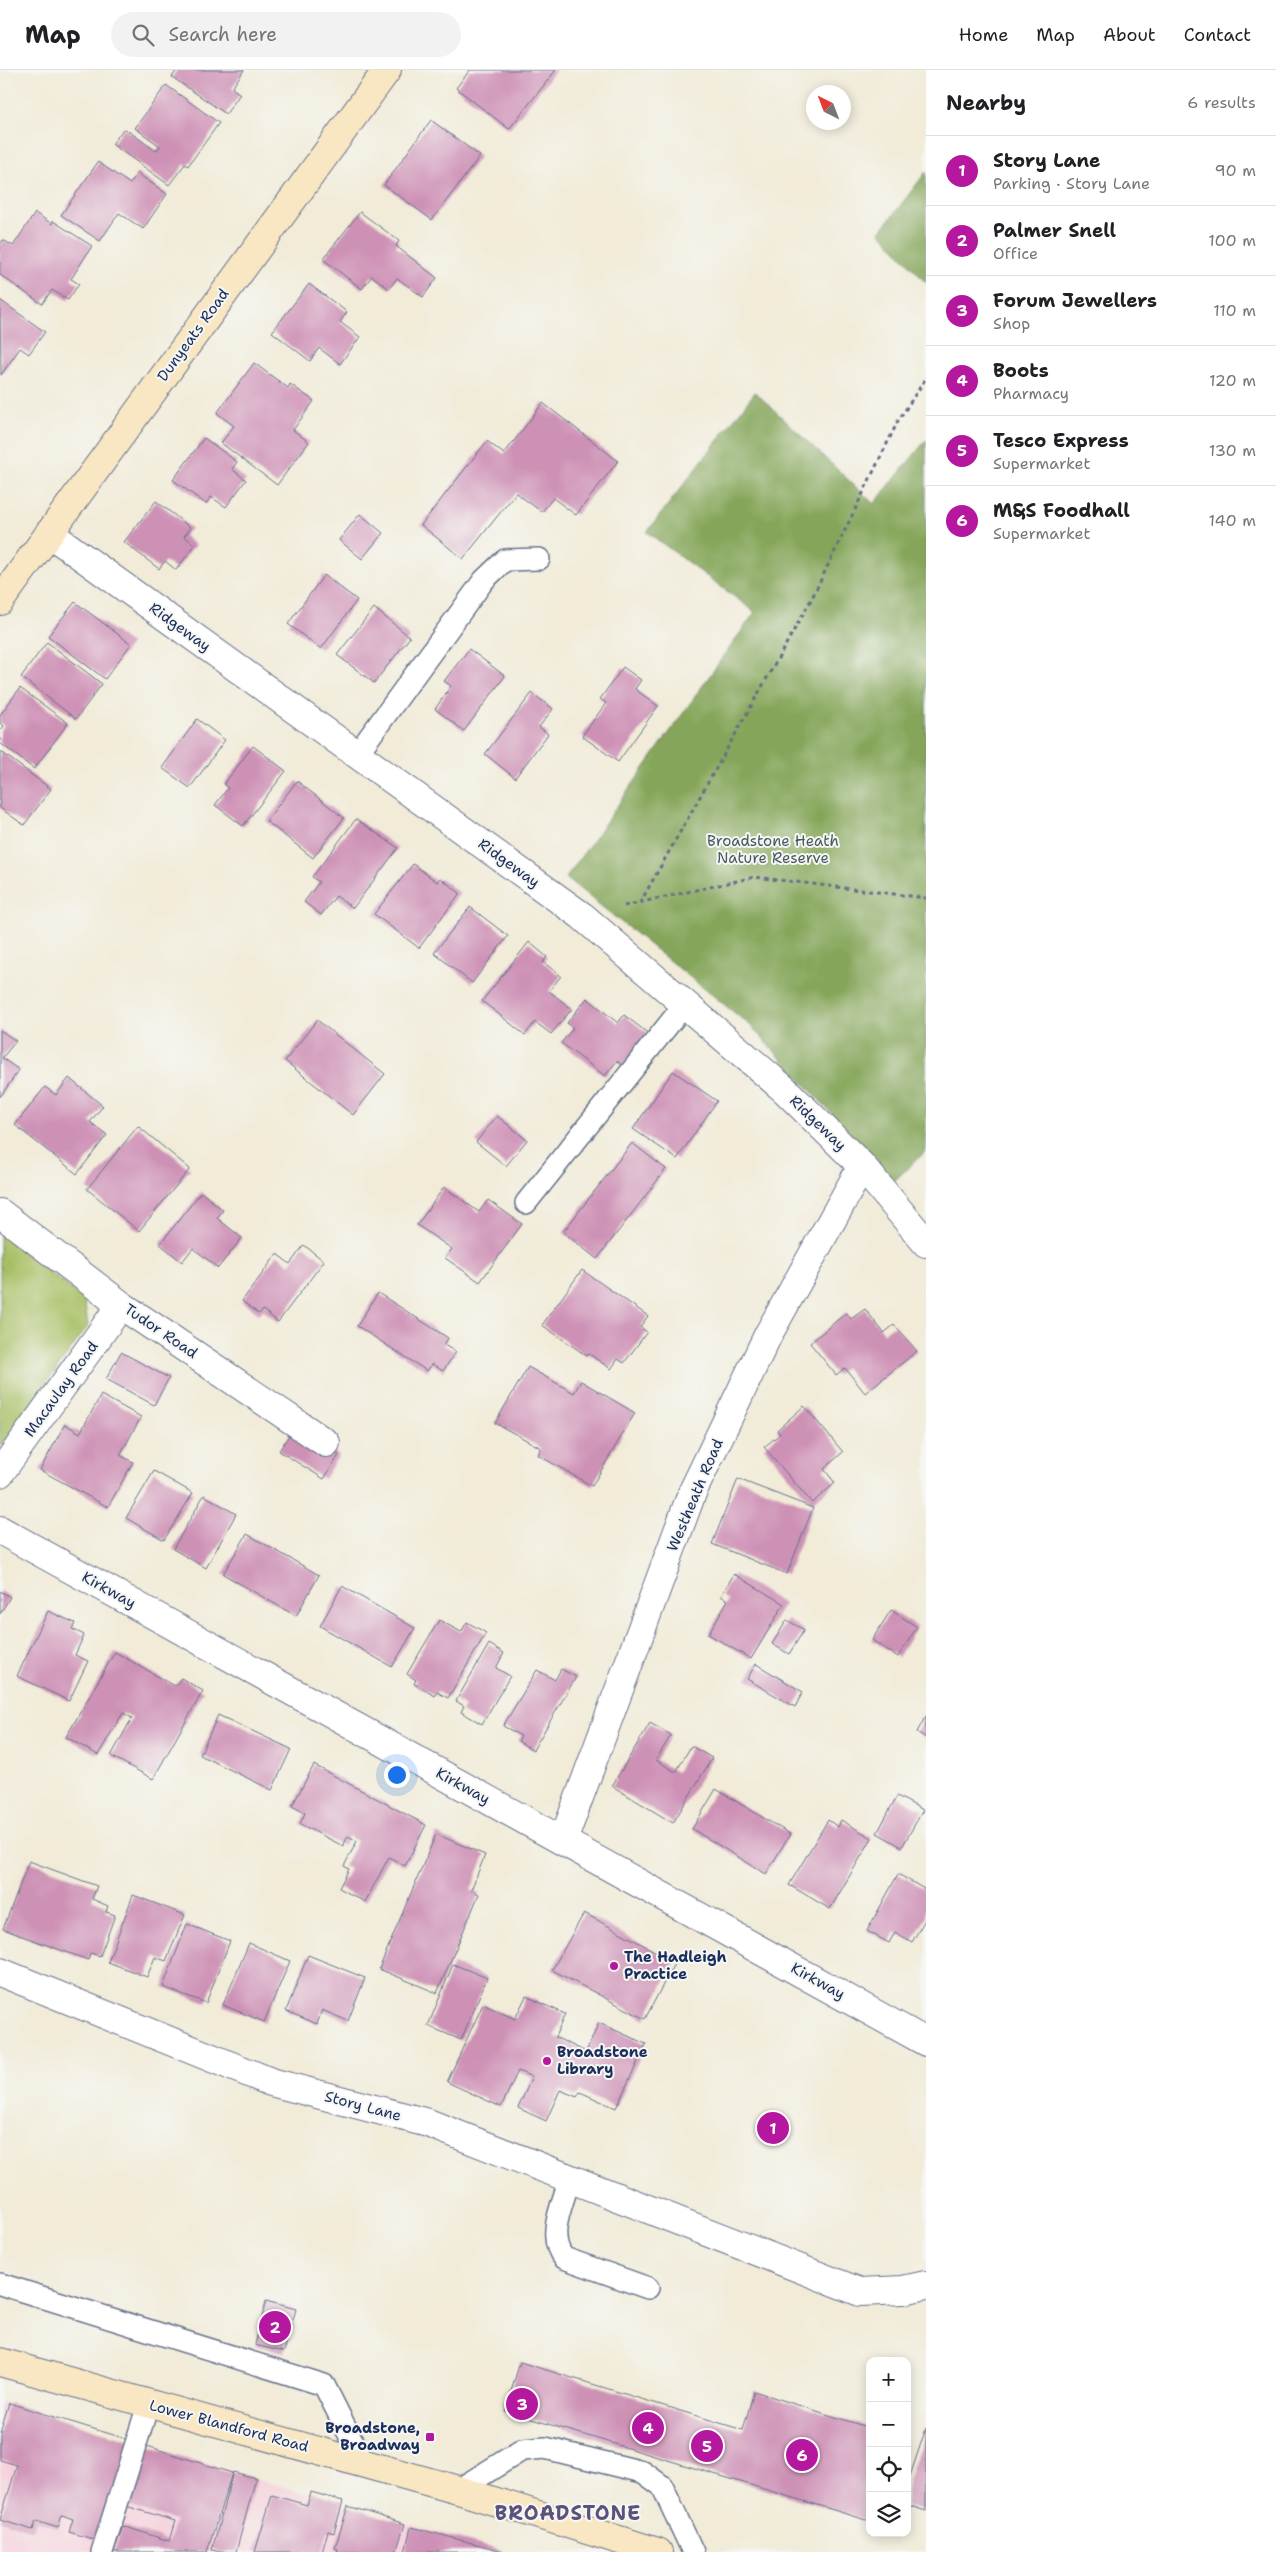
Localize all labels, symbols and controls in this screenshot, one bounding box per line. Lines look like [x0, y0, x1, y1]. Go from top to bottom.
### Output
search box [111, 12, 461, 57]
text: Map [25, 19, 81, 51]
icon: search [129, 21, 157, 49]
text: Search here [169, 22, 277, 47]
text: Home [959, 23, 1008, 47]
text: Map [1036, 23, 1075, 47]
text: About [1103, 23, 1156, 47]
text: Contact [1184, 23, 1251, 47]
north arrow [806, 85, 851, 130]
text: Nearby [946, 89, 1026, 117]
text: 6 results [1187, 92, 1256, 113]
text: Story Lane [993, 148, 1101, 173]
text: 1 [958, 160, 966, 181]
text: 90 m [1215, 160, 1256, 181]
text: Parking · Story Lane [993, 173, 1150, 194]
text: Palmer Snell [993, 218, 1116, 243]
text: 2 [956, 230, 968, 251]
text: 100 m [1208, 230, 1256, 251]
text: Office [993, 243, 1038, 264]
street label: Dunyeats Road [152, 284, 234, 385]
text: Forum Jewellers [993, 288, 1157, 313]
text: 3 [956, 300, 968, 321]
text: 110 m [1213, 300, 1256, 321]
text: Shop [993, 313, 1030, 334]
text: Boots [993, 358, 1049, 383]
text: 4 [956, 370, 968, 391]
text: 120 m [1209, 370, 1256, 391]
text: Pharmacy [993, 383, 1069, 404]
text: Tesco Express [993, 428, 1129, 453]
text: 5 [957, 440, 967, 461]
text: 130 m [1209, 440, 1256, 461]
text: Supermarket [993, 453, 1090, 474]
text: M&S Foodhall [993, 498, 1130, 523]
text: 6 [956, 510, 968, 531]
text: 140 m [1209, 510, 1256, 531]
text: Supermarket [993, 523, 1090, 544]
street label: Ridgeway [145, 598, 215, 656]
park label: Broadstone Heath Nature Reserve [707, 831, 839, 868]
street label: Ridgeway [474, 834, 544, 892]
street label: Ridgeway [785, 1091, 851, 1155]
street label: Tudor Road [120, 1299, 202, 1363]
street label: Macaulay Road [19, 1337, 103, 1441]
street label: Westheath Road [662, 1435, 728, 1554]
street label: Kirkway [78, 1567, 140, 1613]
your location [384, 1762, 410, 1788]
street label: Kirkway [432, 1763, 494, 1809]
place label: The Hadleigh Practice [624, 1947, 727, 1984]
street label: Kirkway [787, 1958, 849, 2004]
marker: The Hadleigh Practice [608, 1960, 620, 1972]
place label: Broadstone Library [557, 2042, 648, 2079]
marker: Broadstone Library [541, 2055, 553, 2067]
street label: Story Lane [322, 2086, 404, 2126]
pin: 1 [757, 2109, 789, 2147]
pin: 2 [259, 2308, 291, 2346]
map controls [866, 2357, 911, 2537]
button: + [866, 2357, 911, 2402]
pin: 3 [506, 2385, 538, 2423]
street label: Lower Blandford Road [147, 2395, 311, 2457]
button: − [866, 2402, 911, 2447]
pin: 4 [632, 2409, 664, 2447]
place label: Broadstone, Broadway [325, 2418, 420, 2455]
pin: 5 [691, 2427, 723, 2465]
marker: Broadstone, Broadway [424, 2431, 436, 2443]
pin: 6 [786, 2436, 818, 2474]
button: locate [866, 2447, 911, 2492]
button: layers [866, 2492, 911, 2537]
district label: BROADSTONE [495, 2500, 641, 2526]

